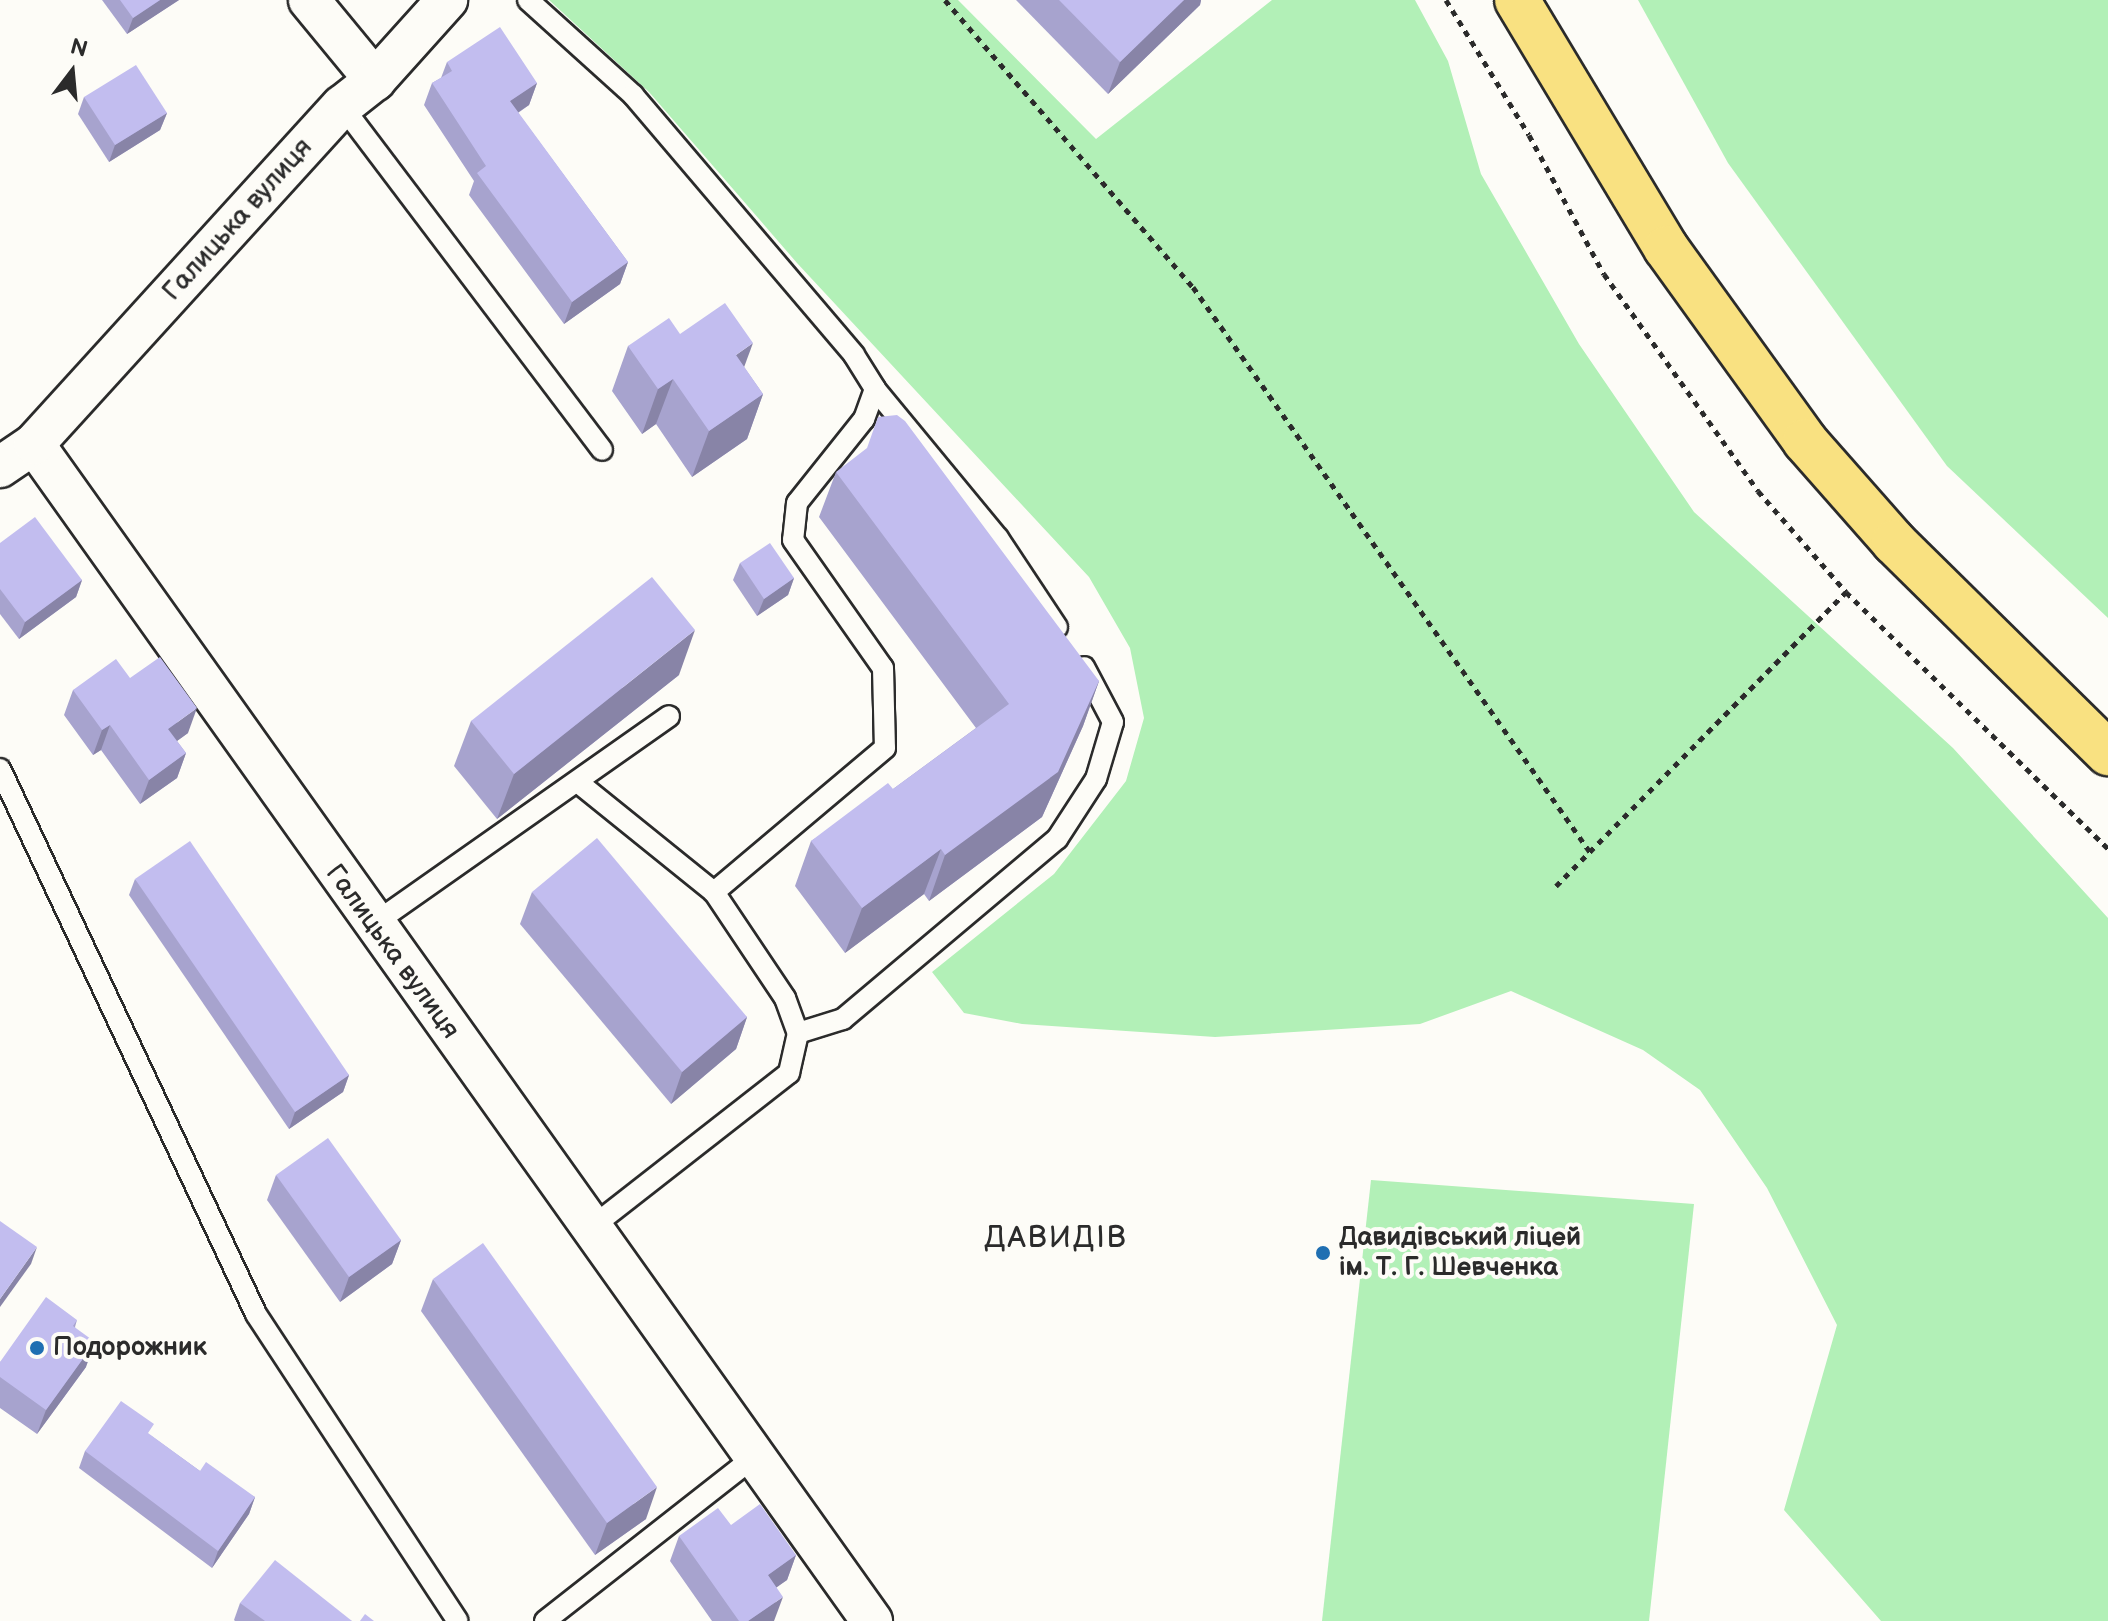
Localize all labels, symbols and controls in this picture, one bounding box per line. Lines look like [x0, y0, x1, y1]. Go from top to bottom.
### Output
north arrow [32, 32, 112, 112]
text: N [67, 33, 90, 64]
street label: Галицька вулиця [157, 132, 319, 308]
street label: Галицька вулиця [318, 859, 466, 1045]
district label: ДАВИДІВ [984, 1220, 1128, 1256]
place label: Давидівський ліцей ім. Т. Г. Шевченка [1339, 1222, 1581, 1284]
marker: Давидівський ліцей ім. Т. Г. Шевченка [1314, 1244, 1332, 1262]
place label: Подорожник [53, 1332, 207, 1364]
marker: Подорожник [28, 1339, 46, 1357]

